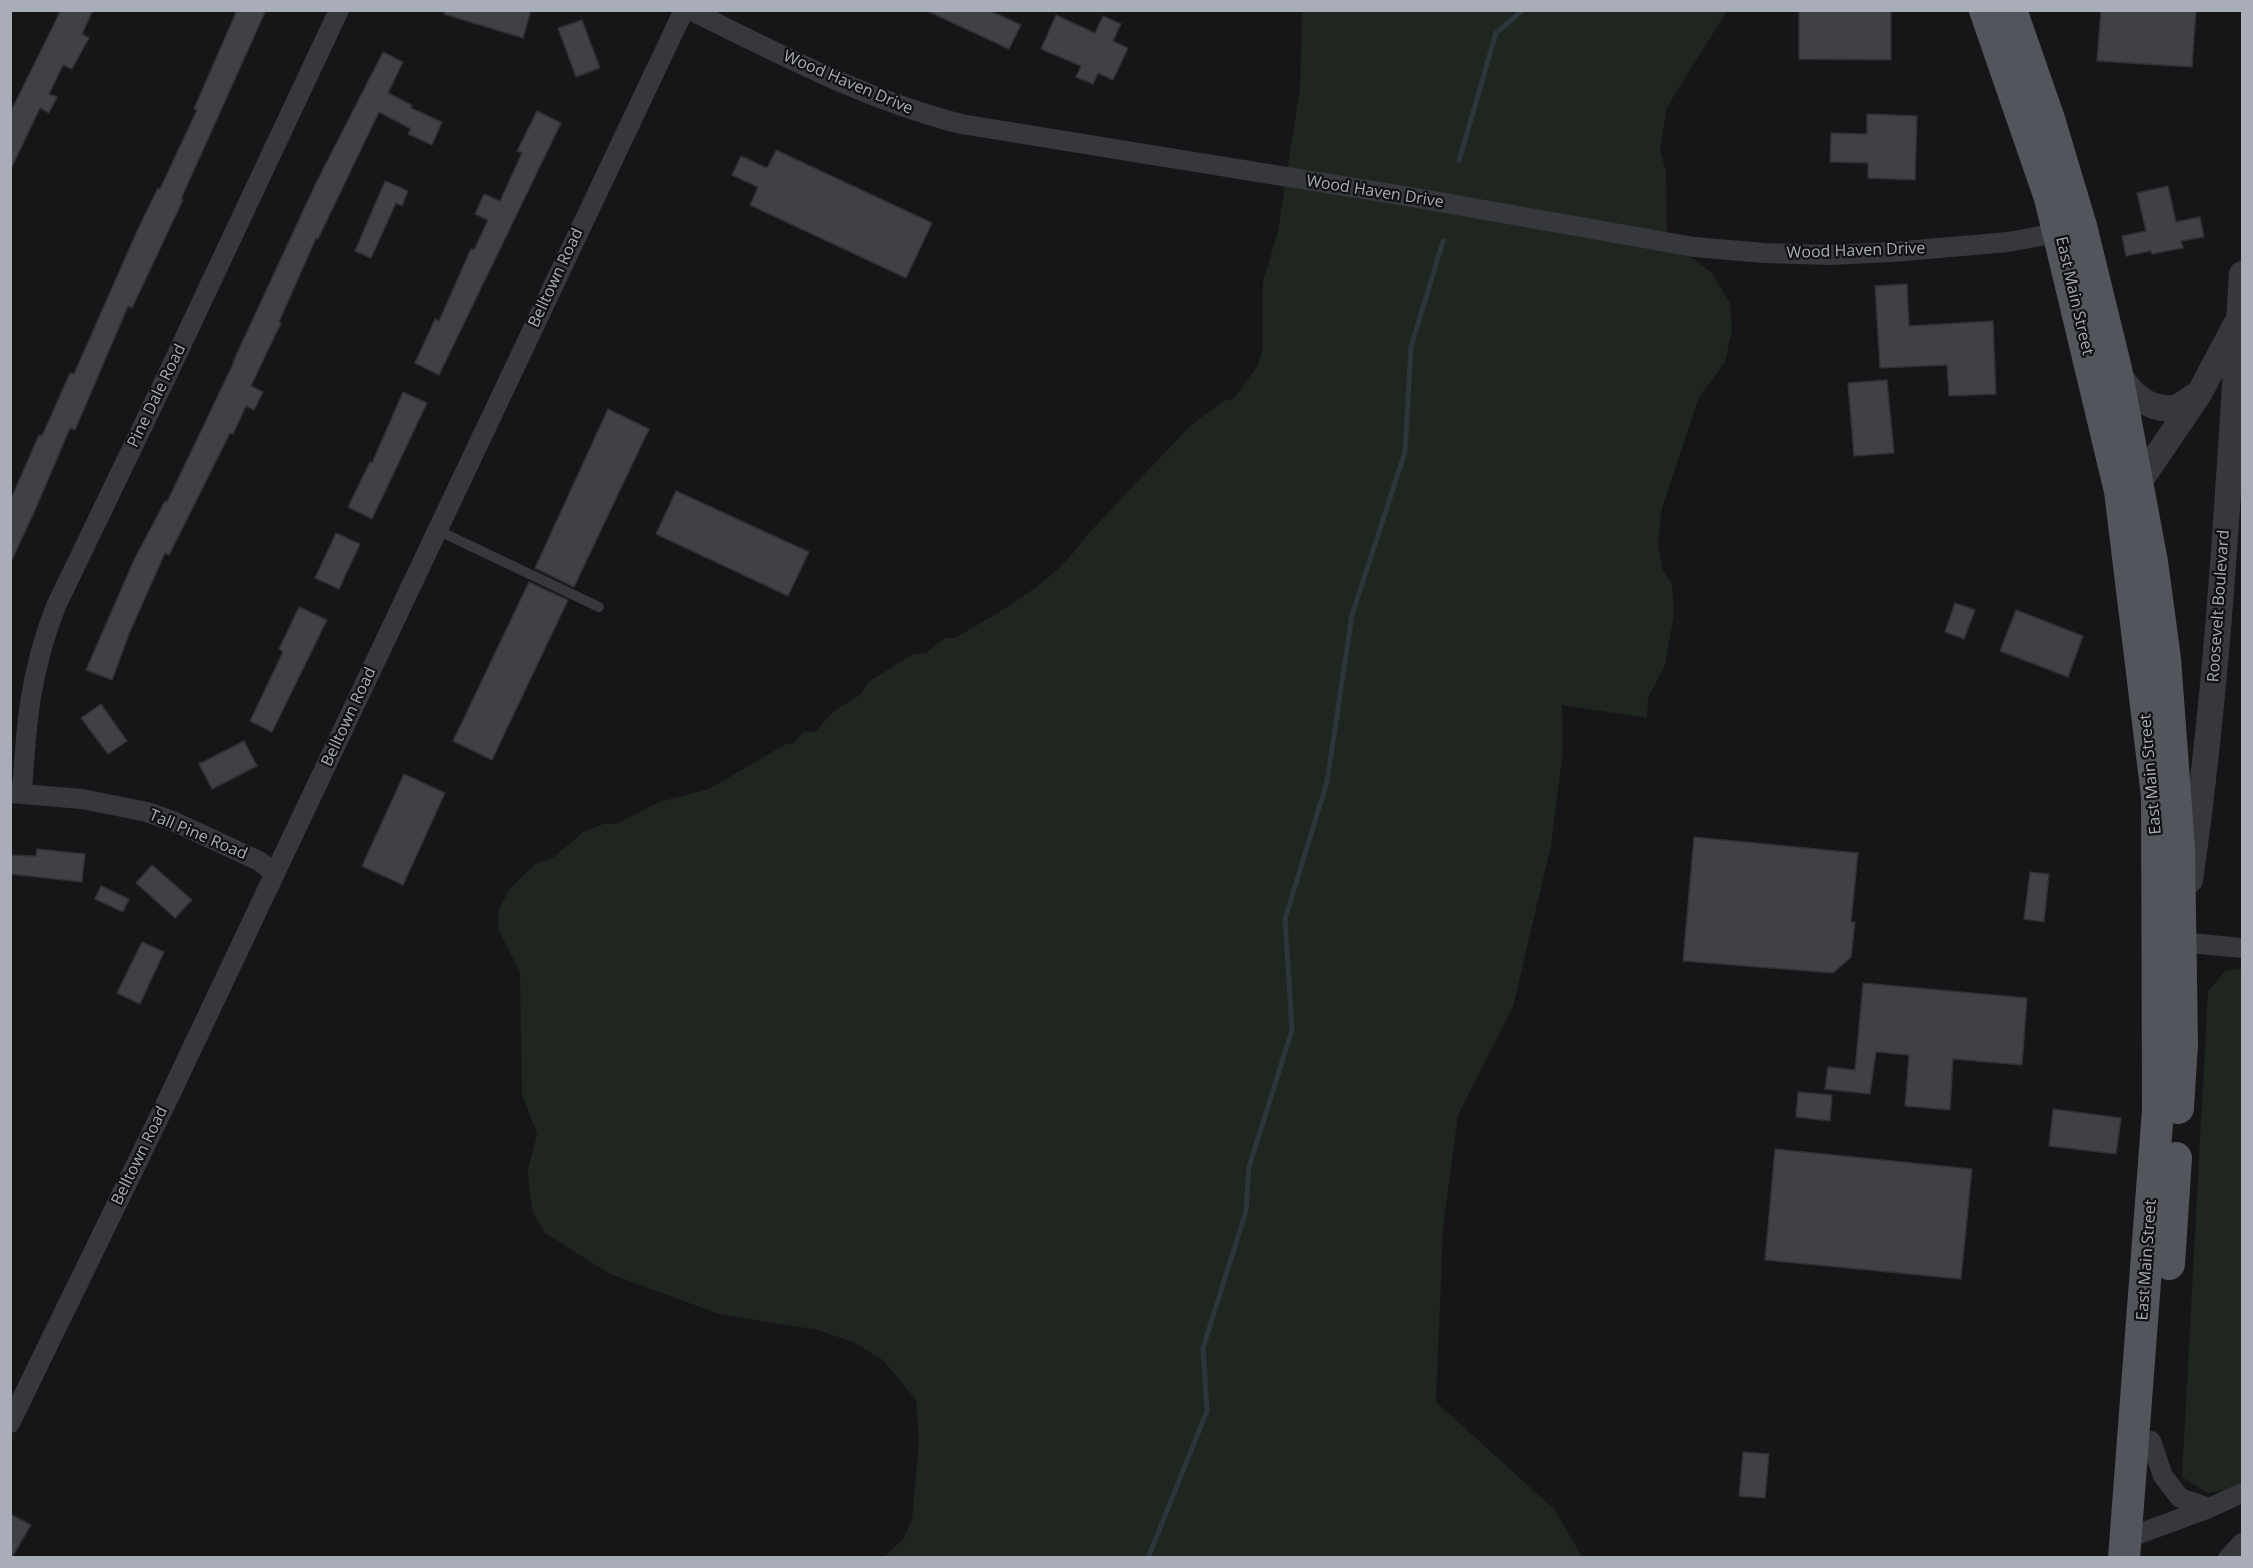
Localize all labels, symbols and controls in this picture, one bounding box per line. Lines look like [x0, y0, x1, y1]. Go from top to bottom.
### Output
street label: Wood Haven Drive [780, 47, 916, 119]
street label: Wood Haven Drive [1305, 172, 1445, 212]
street label: Belltown Road [525, 225, 587, 331]
street label: East Main Street [2051, 235, 2097, 357]
street label: Wood Haven Drive [1786, 239, 1926, 263]
street label: Pine Dale Road [124, 341, 190, 451]
street label: Roosevelt Boulevard [2204, 529, 2234, 683]
street label: Belltown Road [318, 664, 380, 770]
street label: East Main Street [2136, 713, 2166, 835]
street label: Tall Pine Road [146, 806, 250, 864]
street label: Belltown Road [108, 1104, 172, 1208]
street label: East Main Street [2133, 1199, 2161, 1321]

